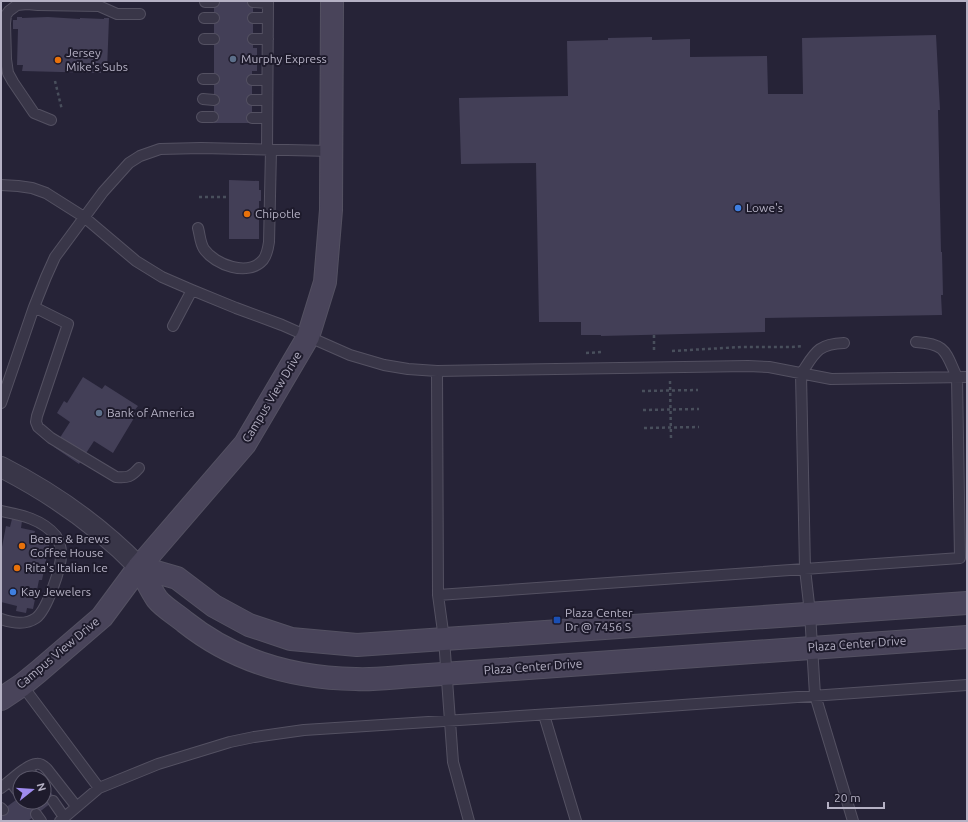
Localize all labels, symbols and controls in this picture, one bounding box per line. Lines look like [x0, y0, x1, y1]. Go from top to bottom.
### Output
place label: Jersey Mike's Subs [66, 46, 128, 73]
place label: Murphy Express [241, 52, 327, 65]
marker: Murphy Express [228, 54, 238, 64]
marker: Jersey Mike's Subs [53, 55, 63, 65]
place label: Lowe's [746, 201, 783, 214]
marker: Lowe's [733, 203, 743, 213]
place label: Chipotle [255, 207, 301, 220]
marker: Chipotle [242, 209, 252, 219]
street label: Campus View Drive [239, 349, 304, 445]
place label: Bank of America [107, 406, 195, 419]
marker: Bank of America [94, 408, 104, 418]
place label: Beans & Brews Coffee House [30, 532, 109, 559]
marker: Beans & Brews Coffee House [17, 541, 27, 551]
place label: Rita's Italian Ice [25, 561, 108, 574]
marker: Rita's Italian Ice [12, 563, 22, 573]
place label: Kay Jewelers [21, 585, 91, 598]
marker: Kay Jewelers [8, 587, 18, 597]
place label: Plaza Center Dr @ 7456 S [565, 606, 633, 633]
street label: Campus View Drive [14, 614, 102, 691]
marker: Plaza Center Dr @ 7456 S [552, 615, 562, 625]
street label: Plaza Center Drive [807, 634, 907, 653]
street label: Plaza Center Drive [483, 657, 583, 676]
north arrow [12, 770, 52, 810]
text: N [35, 781, 49, 793]
scale bar [828, 784, 884, 810]
text: 20 m [834, 791, 861, 804]

